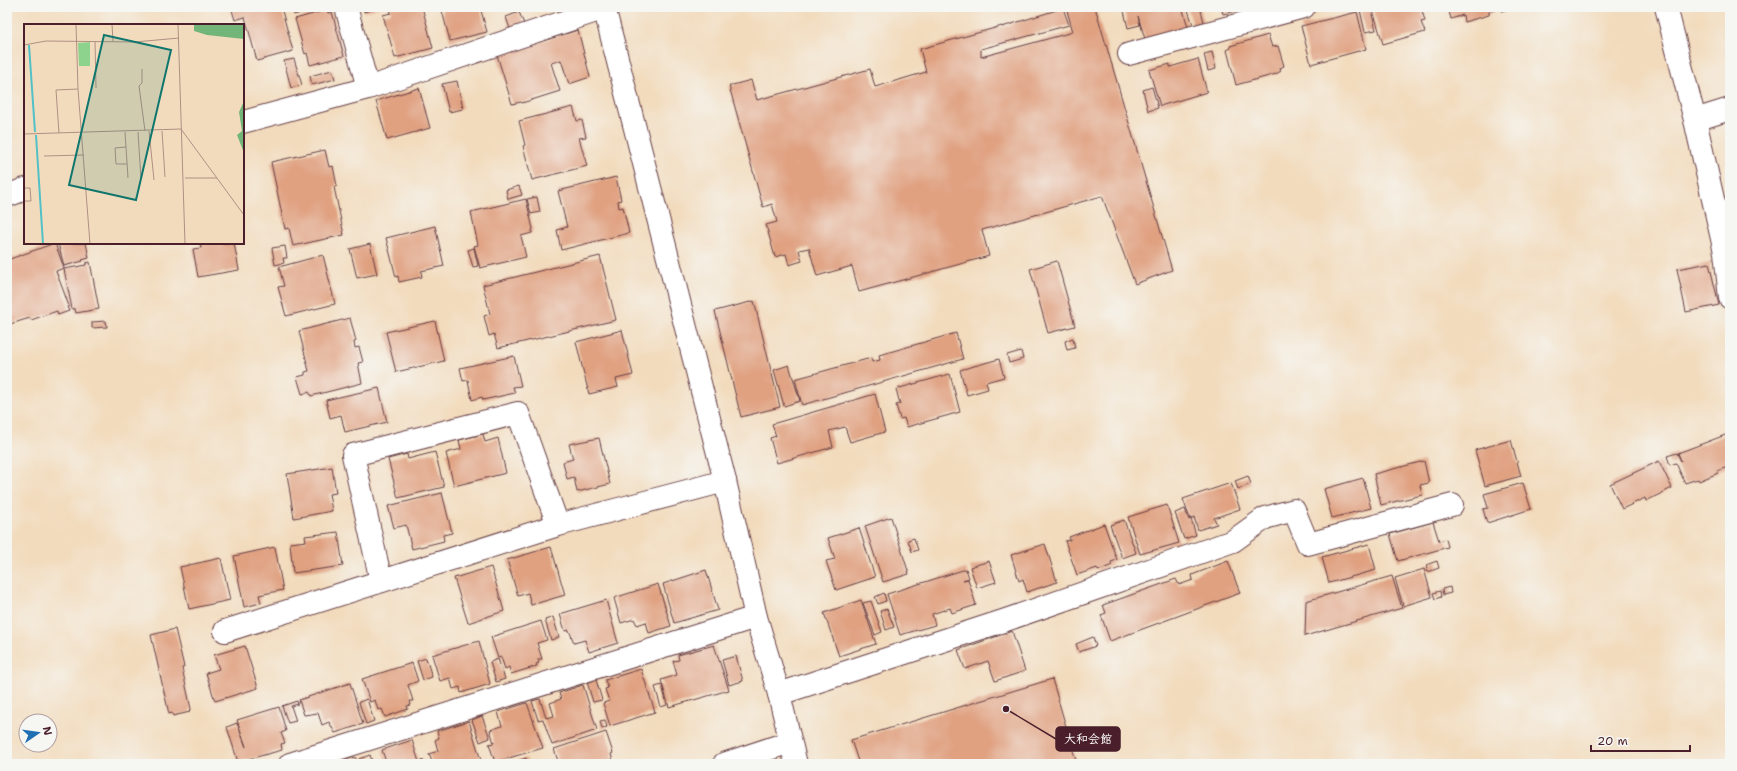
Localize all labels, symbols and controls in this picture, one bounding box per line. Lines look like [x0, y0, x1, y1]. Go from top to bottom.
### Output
inset map [24, 24, 244, 244]
north arrow [18, 713, 58, 753]
text: N [39, 725, 56, 737]
callout: 大和会館 [1056, 727, 1120, 751]
scale bar [1591, 727, 1690, 753]
text: 大和会館 [1064, 731, 1112, 747]
text: 20 m [1597, 733, 1628, 749]

